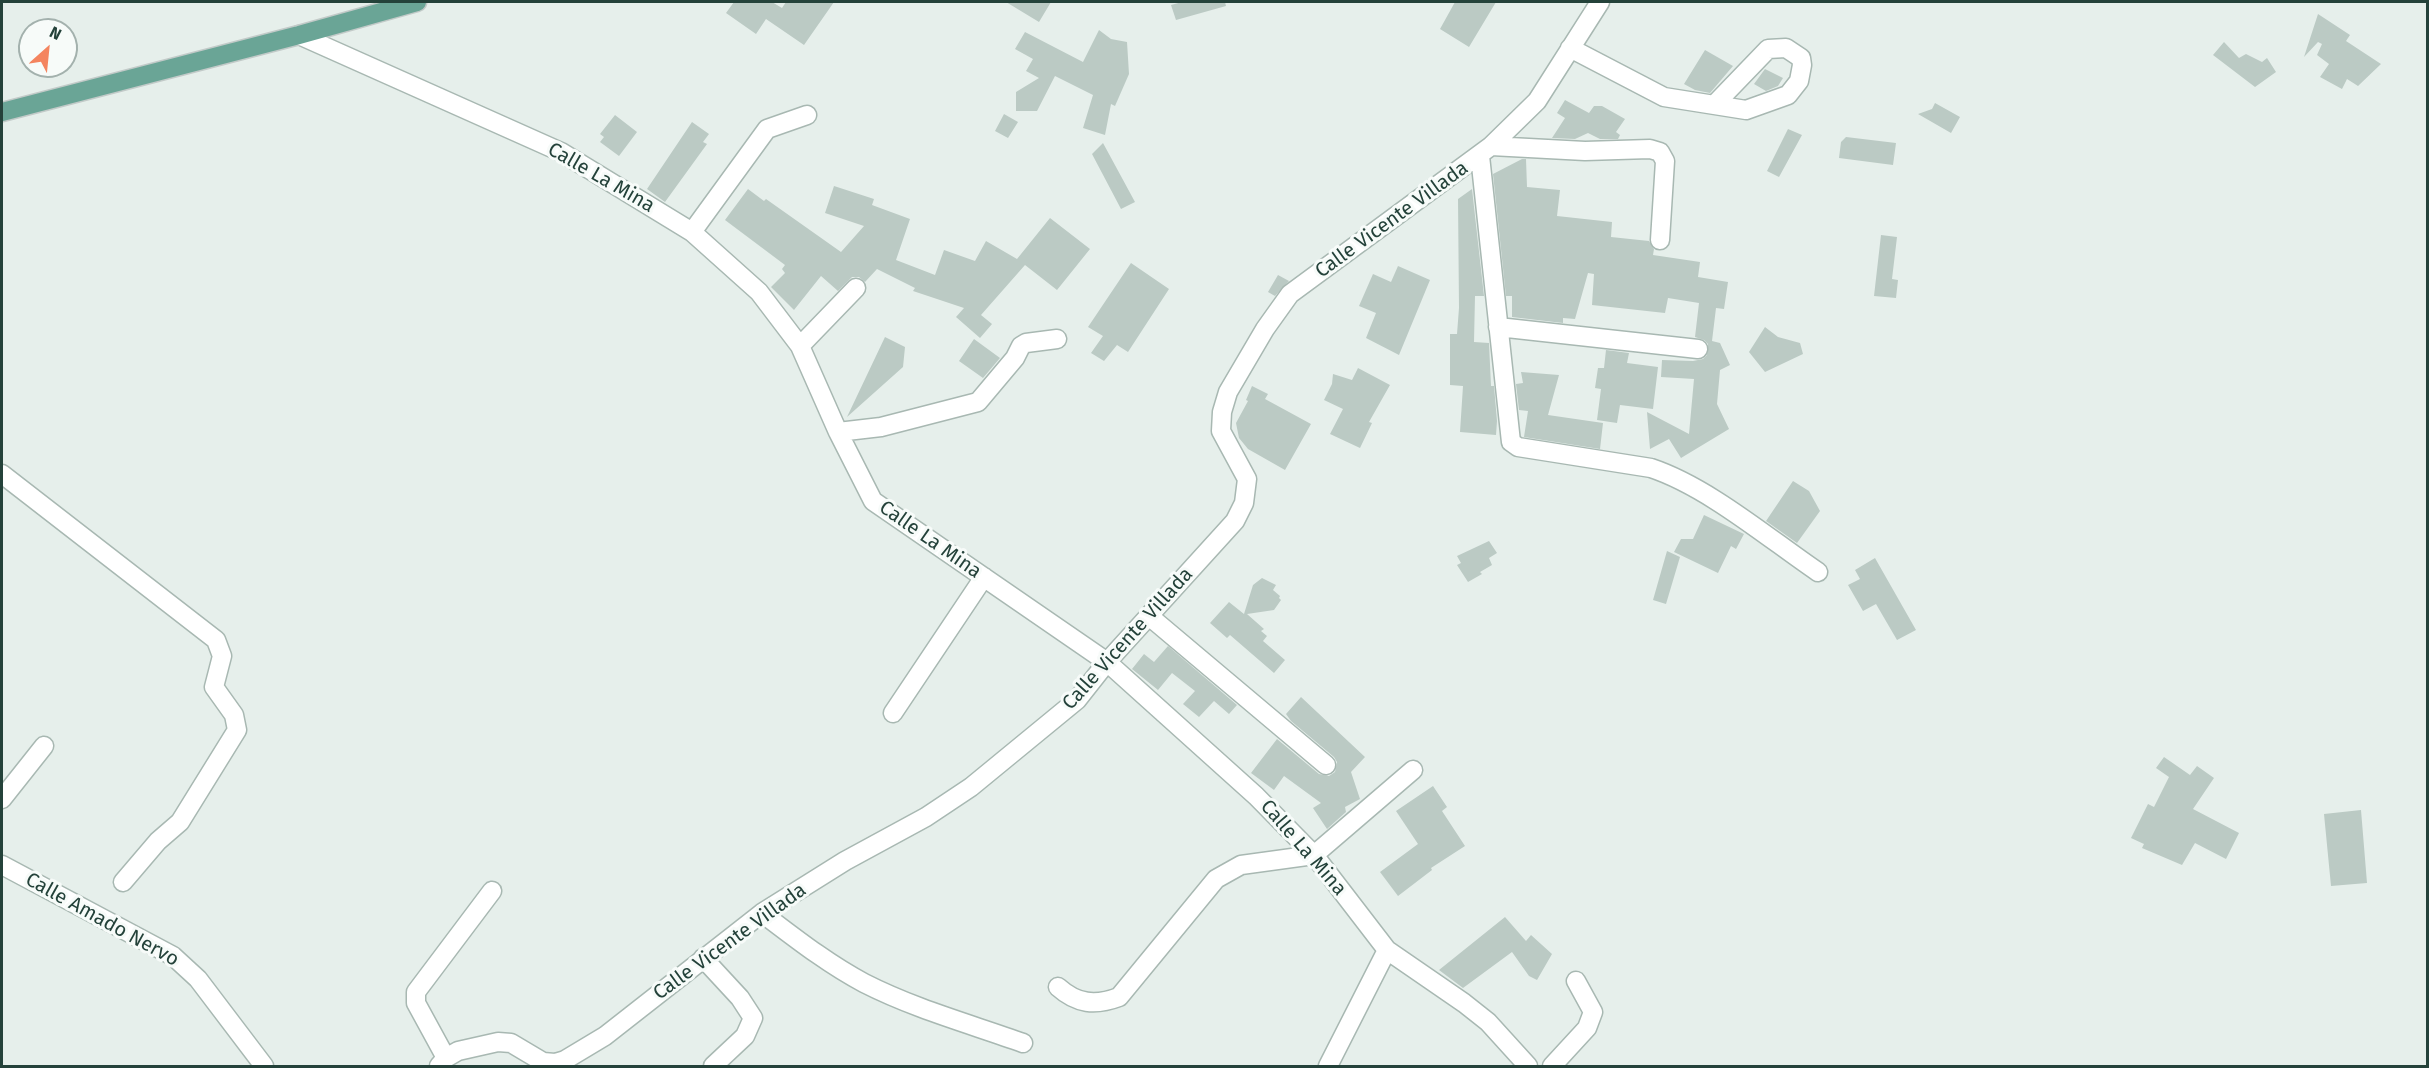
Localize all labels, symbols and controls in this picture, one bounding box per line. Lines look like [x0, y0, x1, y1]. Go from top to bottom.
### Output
north arrow [18, 18, 78, 78]
text: N [46, 22, 65, 44]
street label: Calle La Mina [543, 138, 659, 218]
street label: Calle Vicente Villada [1311, 156, 1473, 284]
street label: Calle La Mina [874, 496, 986, 584]
street label: Calle Vicente Villada [1058, 563, 1198, 715]
street label: Calle La Mina [1255, 795, 1351, 901]
street label: Calle Amado Nervo [21, 868, 183, 972]
street label: Calle Vicente Villada [649, 878, 811, 1006]

